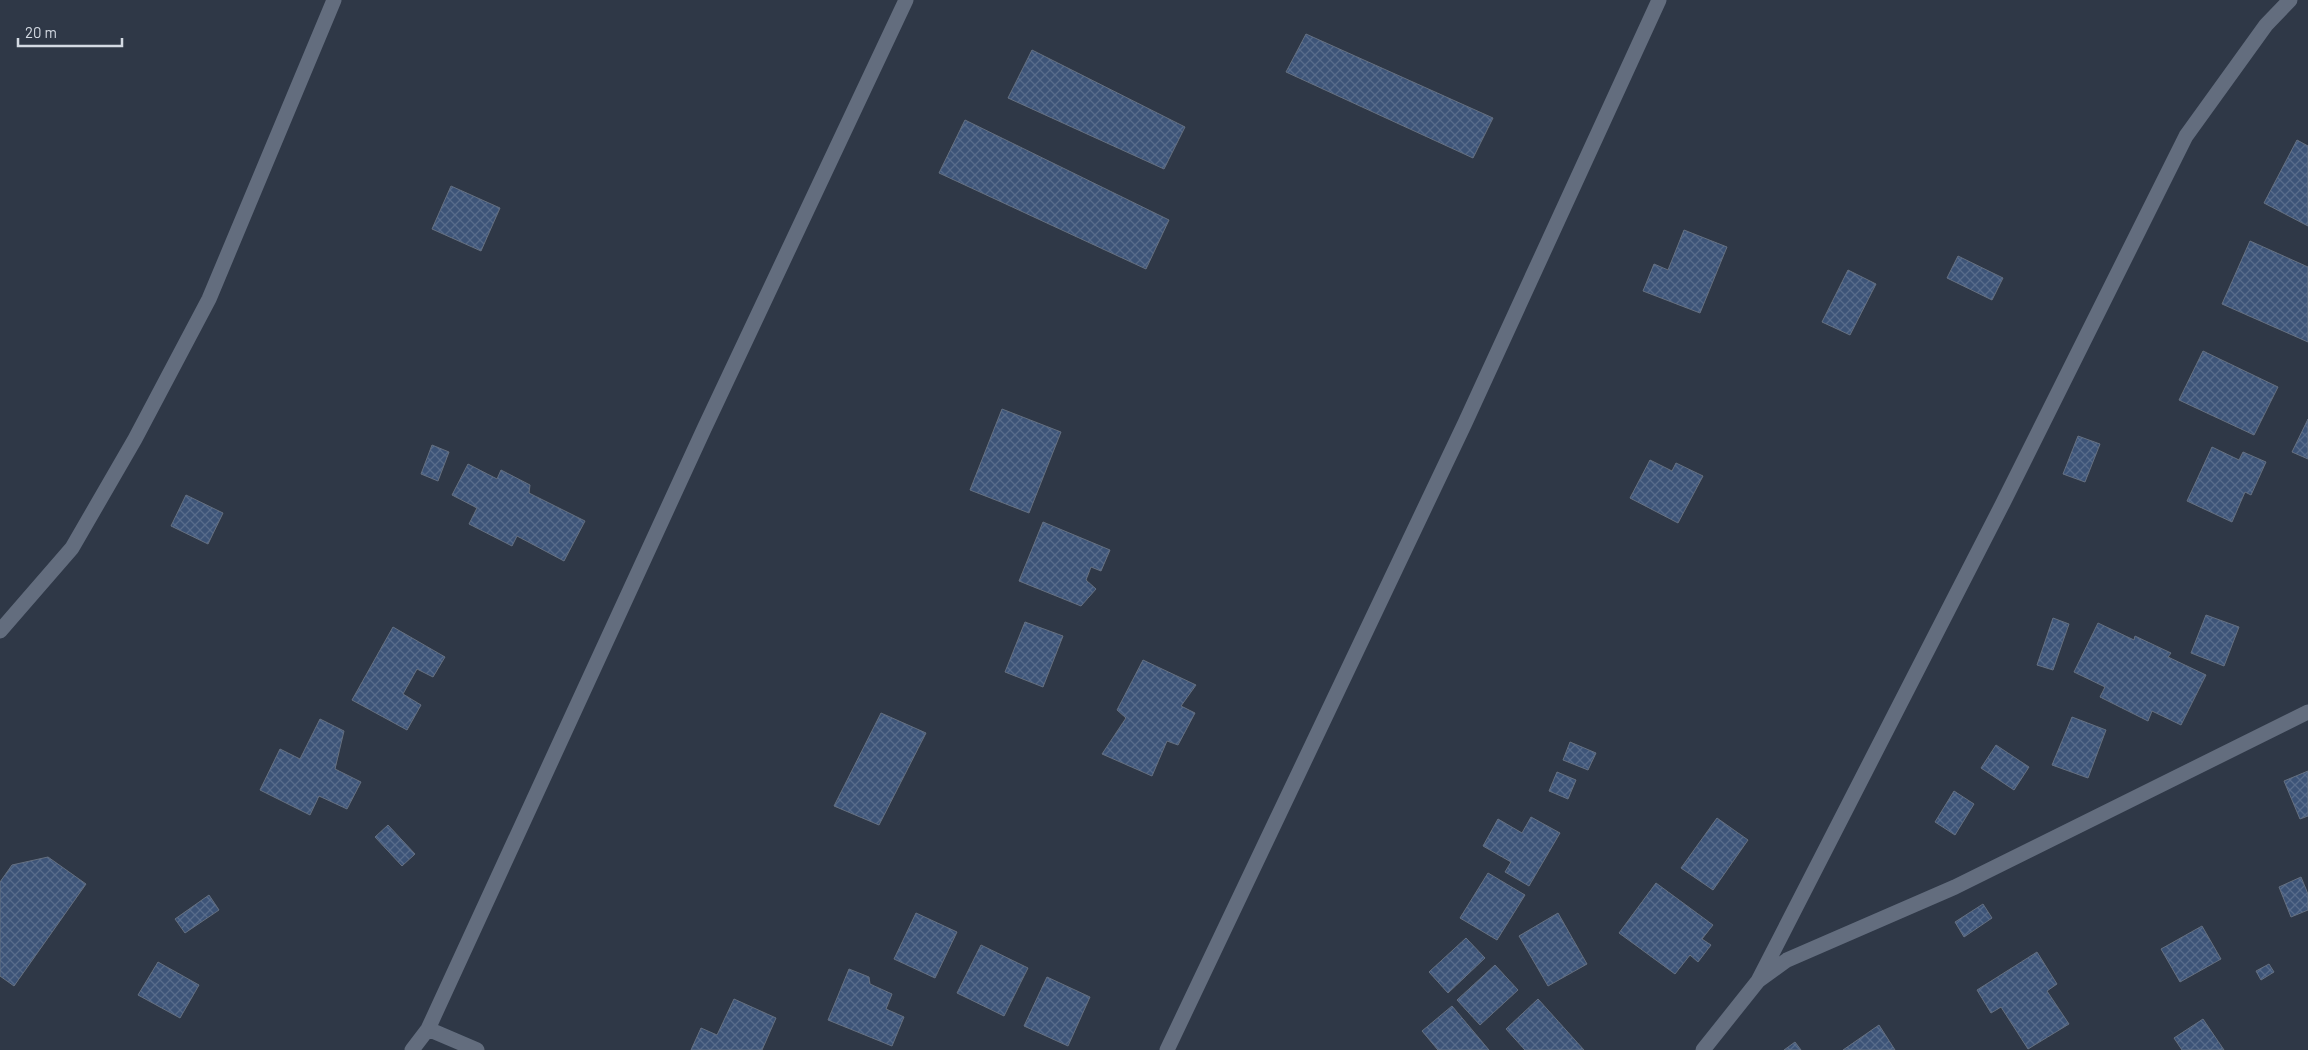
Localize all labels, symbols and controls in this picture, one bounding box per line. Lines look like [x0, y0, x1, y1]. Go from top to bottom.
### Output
scale bar [18, 15, 121, 47]
text: 20 m [25, 23, 57, 41]

